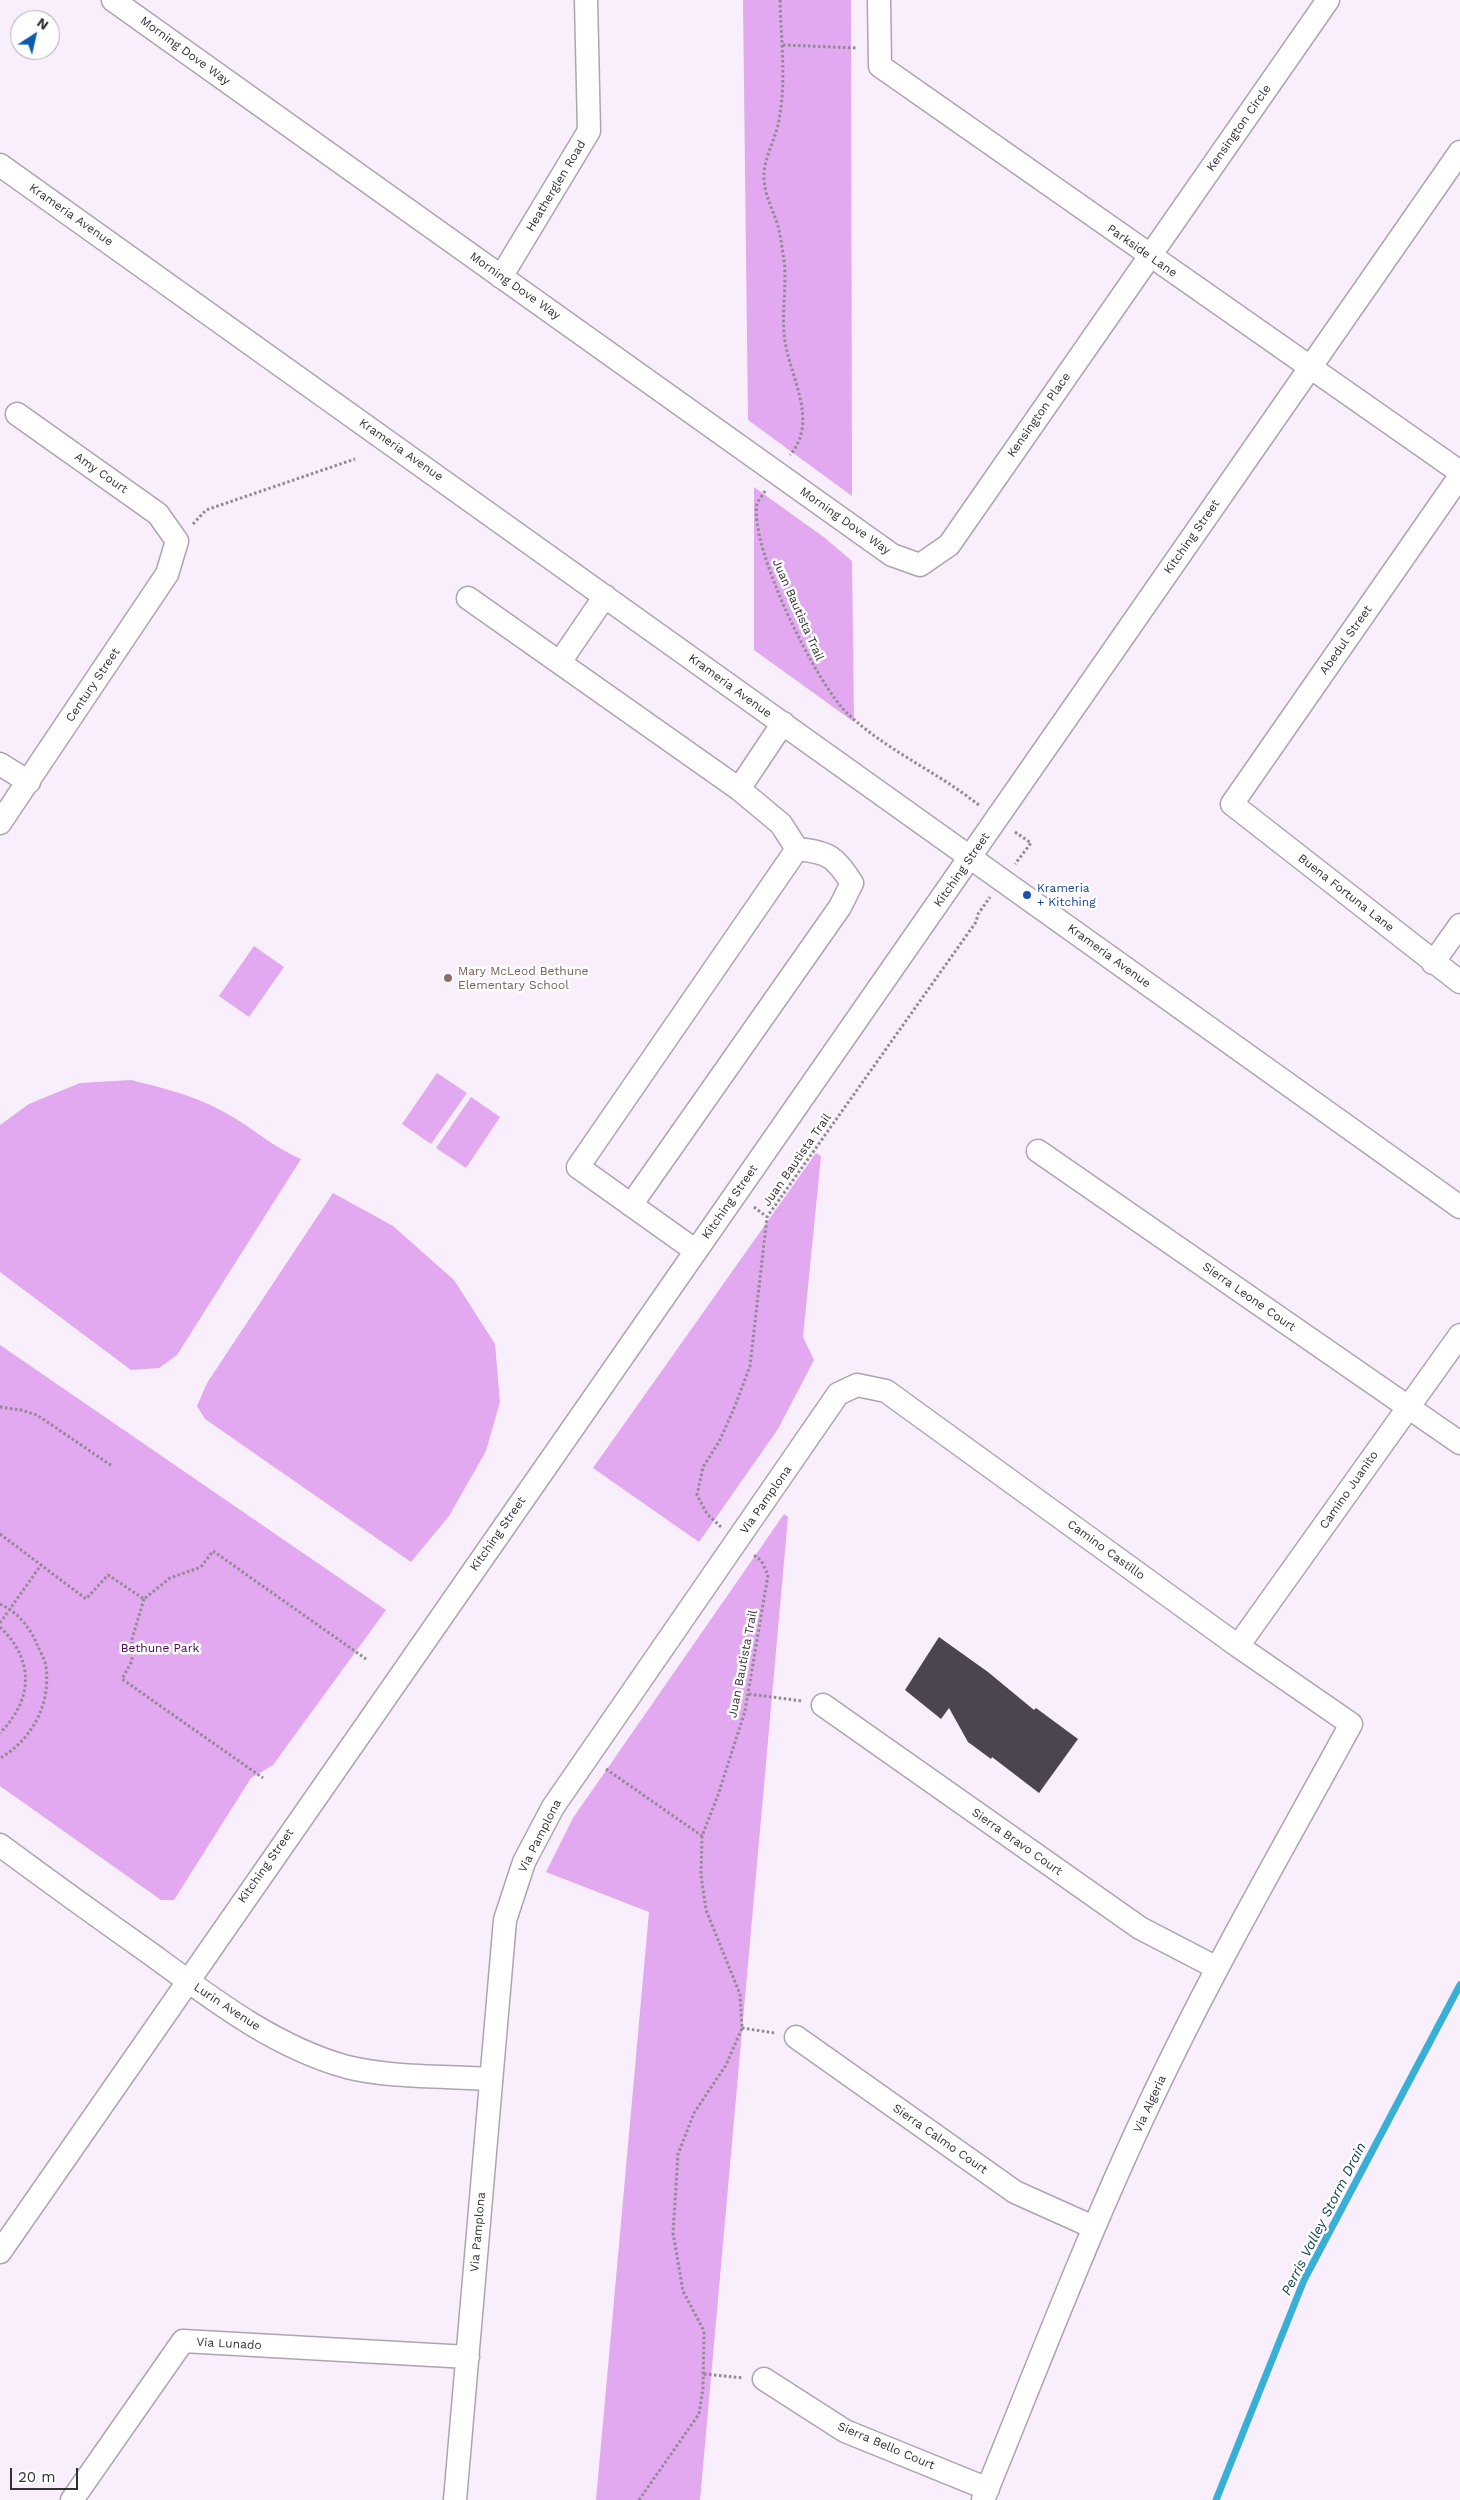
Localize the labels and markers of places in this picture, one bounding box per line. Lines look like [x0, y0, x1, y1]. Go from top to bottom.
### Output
place label: Krameria + Kitching [1037, 881, 1096, 909]
marker: Krameria + Kitching [1021, 889, 1033, 901]
place label: Mary McLeod Bethune Elementary School [458, 964, 589, 992]
marker: Mary McLeod Bethune Elementary School [442, 972, 454, 984]

